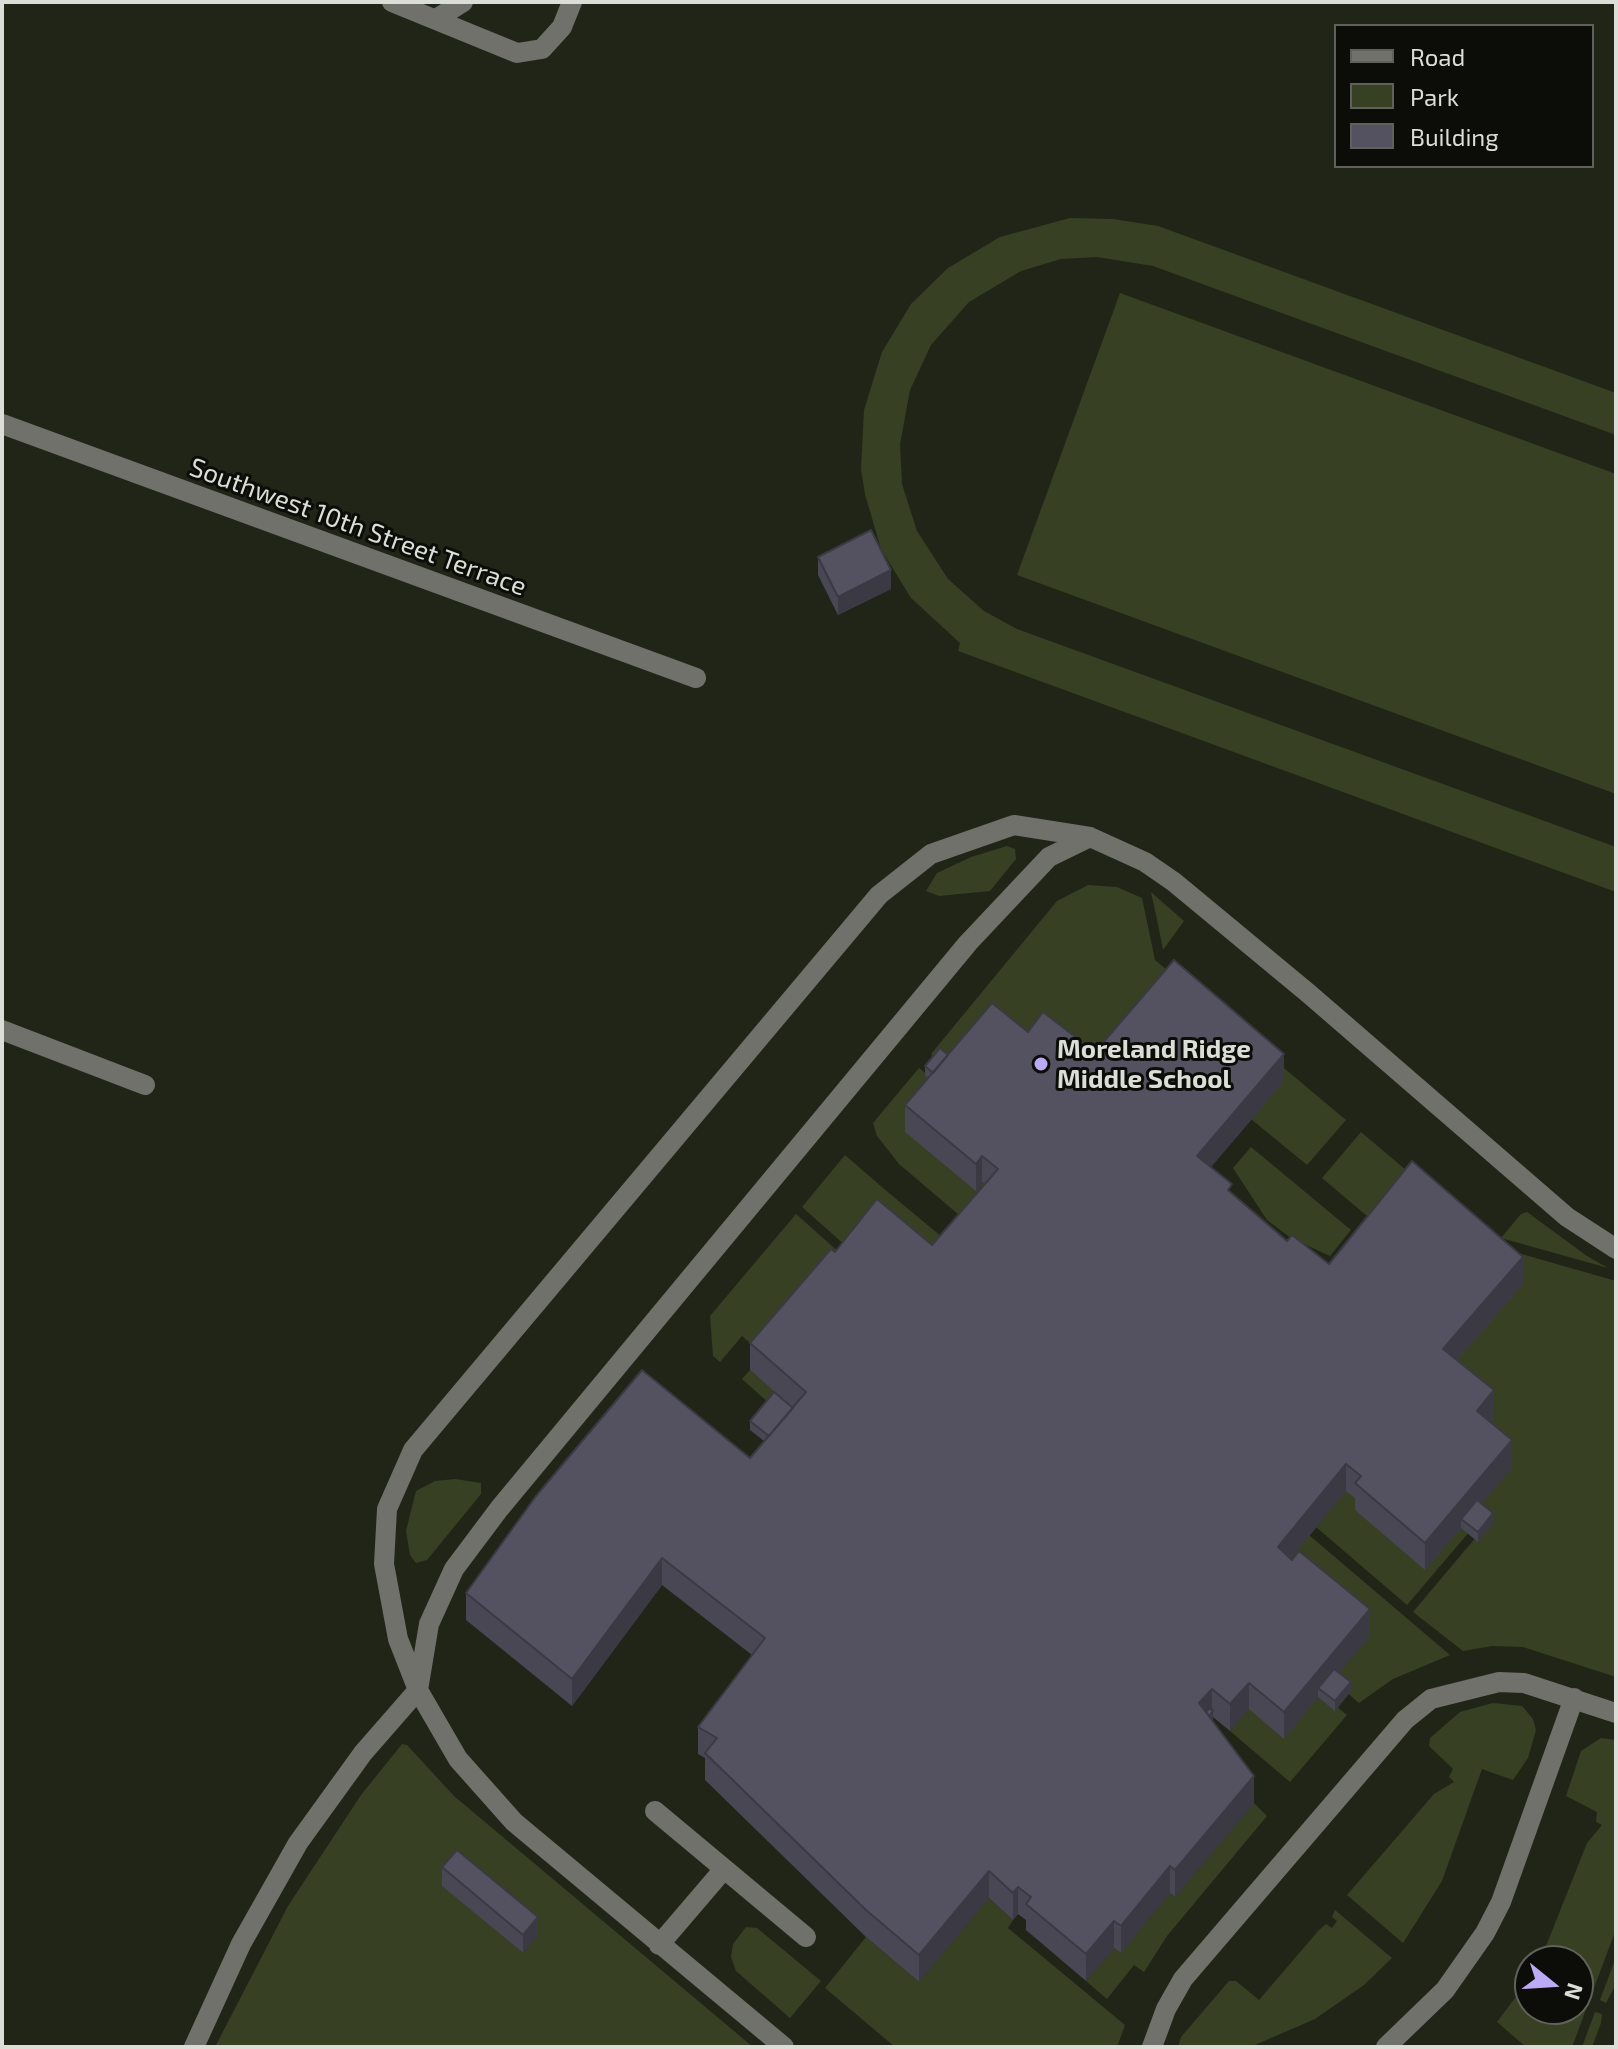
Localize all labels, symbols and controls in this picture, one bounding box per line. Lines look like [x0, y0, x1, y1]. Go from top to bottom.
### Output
legend [1334, 24, 1594, 168]
text: Road [1410, 42, 1465, 71]
text: Park [1410, 82, 1459, 111]
text: Building [1410, 122, 1499, 151]
street label: Southwest 10th Street Terrace [185, 451, 531, 603]
place label: Moreland Ridge Middle School [1057, 1033, 1251, 1094]
marker: Moreland Ridge Middle School [1032, 1055, 1050, 1073]
north arrow [1514, 1945, 1594, 2025]
text: N [1560, 1980, 1590, 2003]

